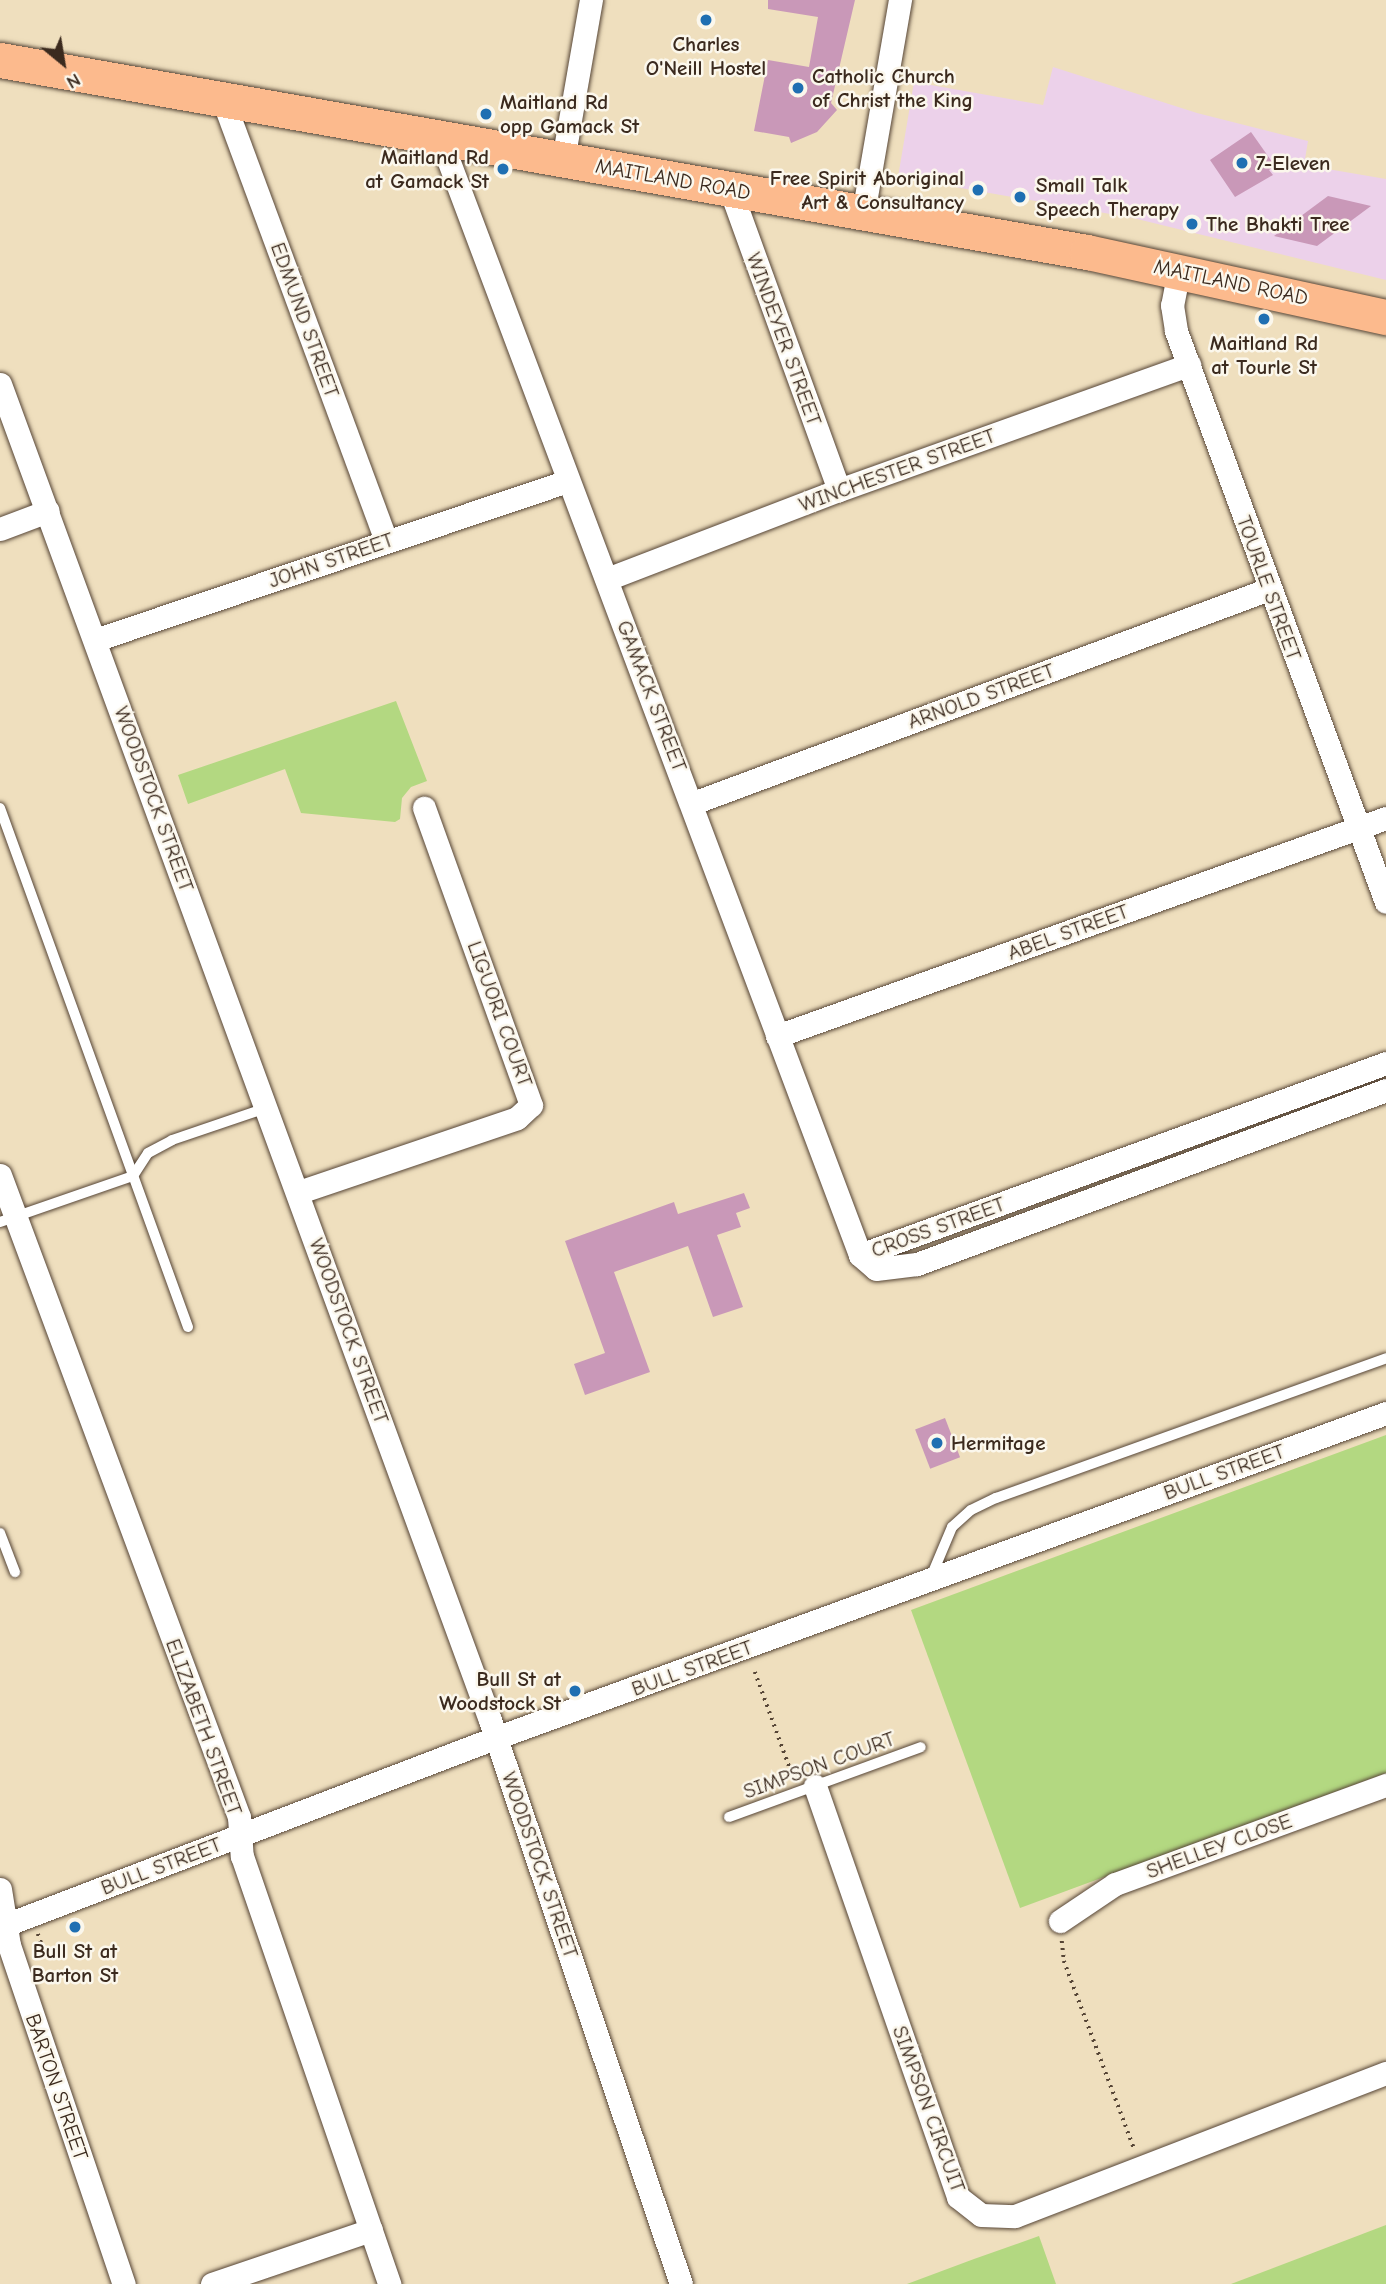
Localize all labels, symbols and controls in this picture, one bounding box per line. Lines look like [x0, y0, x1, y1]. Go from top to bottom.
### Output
marker: Charles O'Neill Hostel [698, 12, 714, 28]
north arrow [28, 28, 98, 98]
place label: Charles O'Neill Hostel [646, 31, 766, 81]
place label: Catholic Church of Christ the King [812, 63, 973, 113]
text: N [63, 69, 84, 94]
marker: Catholic Church of Christ the King [790, 80, 806, 96]
place label: Maitland Rd opp Gamack St [500, 89, 639, 139]
marker: Maitland Rd opp Gamack St [478, 106, 494, 122]
place label: Maitland Rd at Gamack St [365, 144, 489, 194]
place label: 7-Eleven [1256, 150, 1330, 176]
street label: MAITLAND ROAD [593, 153, 753, 205]
marker: 7-Eleven [1234, 155, 1250, 171]
marker: Maitland Rd at Gamack St [495, 161, 511, 177]
place label: Free Spirit Aboriginal Art & Consultancy [770, 165, 964, 215]
place label: Small Talk Speech Therapy [1036, 172, 1179, 222]
marker: Free Spirit Aboriginal Art & Consultancy [970, 182, 986, 198]
marker: Small Talk Speech Therapy [1010, 187, 1030, 207]
place label: The Bhakti Tree [1206, 211, 1350, 237]
marker: The Bhakti Tree [1184, 216, 1200, 232]
street label: EDMUND STREET [265, 239, 345, 401]
street label: WINDEYER STREET [741, 249, 827, 429]
street label: MAITLAND ROAD [1152, 253, 1310, 311]
marker: Maitland Rd at Tourle St [1256, 311, 1272, 327]
place label: Maitland Rd at Tourle St [1210, 330, 1318, 380]
street label: WINCHESTER STREET [795, 423, 999, 517]
street label: TOURLE STREET [1231, 512, 1307, 664]
street label: JOHN STREET [265, 527, 397, 593]
street label: GAMACK STREET [612, 617, 692, 775]
street label: ARNOLD STREET [904, 658, 1058, 734]
street label: WOODSTOCK STREET [109, 703, 199, 895]
street label: ABEL STREET [1004, 898, 1132, 966]
street label: LIGUORI COURT [462, 938, 538, 1090]
street label: CROSS STREET [868, 1191, 1008, 1263]
street label: WOODSTOCK STREET [304, 1235, 394, 1427]
place label: Hermitage [951, 1430, 1045, 1456]
marker: Hermitage [929, 1435, 945, 1451]
street label: BULL STREET [1160, 1438, 1288, 1506]
street label: BULL STREET [628, 1634, 756, 1702]
street label: ELIZABETH STREET [160, 1635, 248, 1819]
place label: Bull St at Woodstock St [439, 1666, 561, 1716]
marker: Bull St at Woodstock St [567, 1683, 583, 1699]
street label: SIMPSON COURT [740, 1726, 898, 1804]
street label: WOODSTOCK STREET [496, 1768, 584, 1962]
street label: SHELLEY CLOSE [1143, 1808, 1295, 1884]
street label: BULL STREET [97, 1831, 225, 1901]
marker: Bull St at Barton St [67, 1919, 83, 1935]
place label: Bull St at Barton St [32, 1938, 118, 1988]
street label: BARTON STREET [20, 2010, 94, 2164]
street label: SIMPSON CIRCUIT [887, 2022, 971, 2196]

